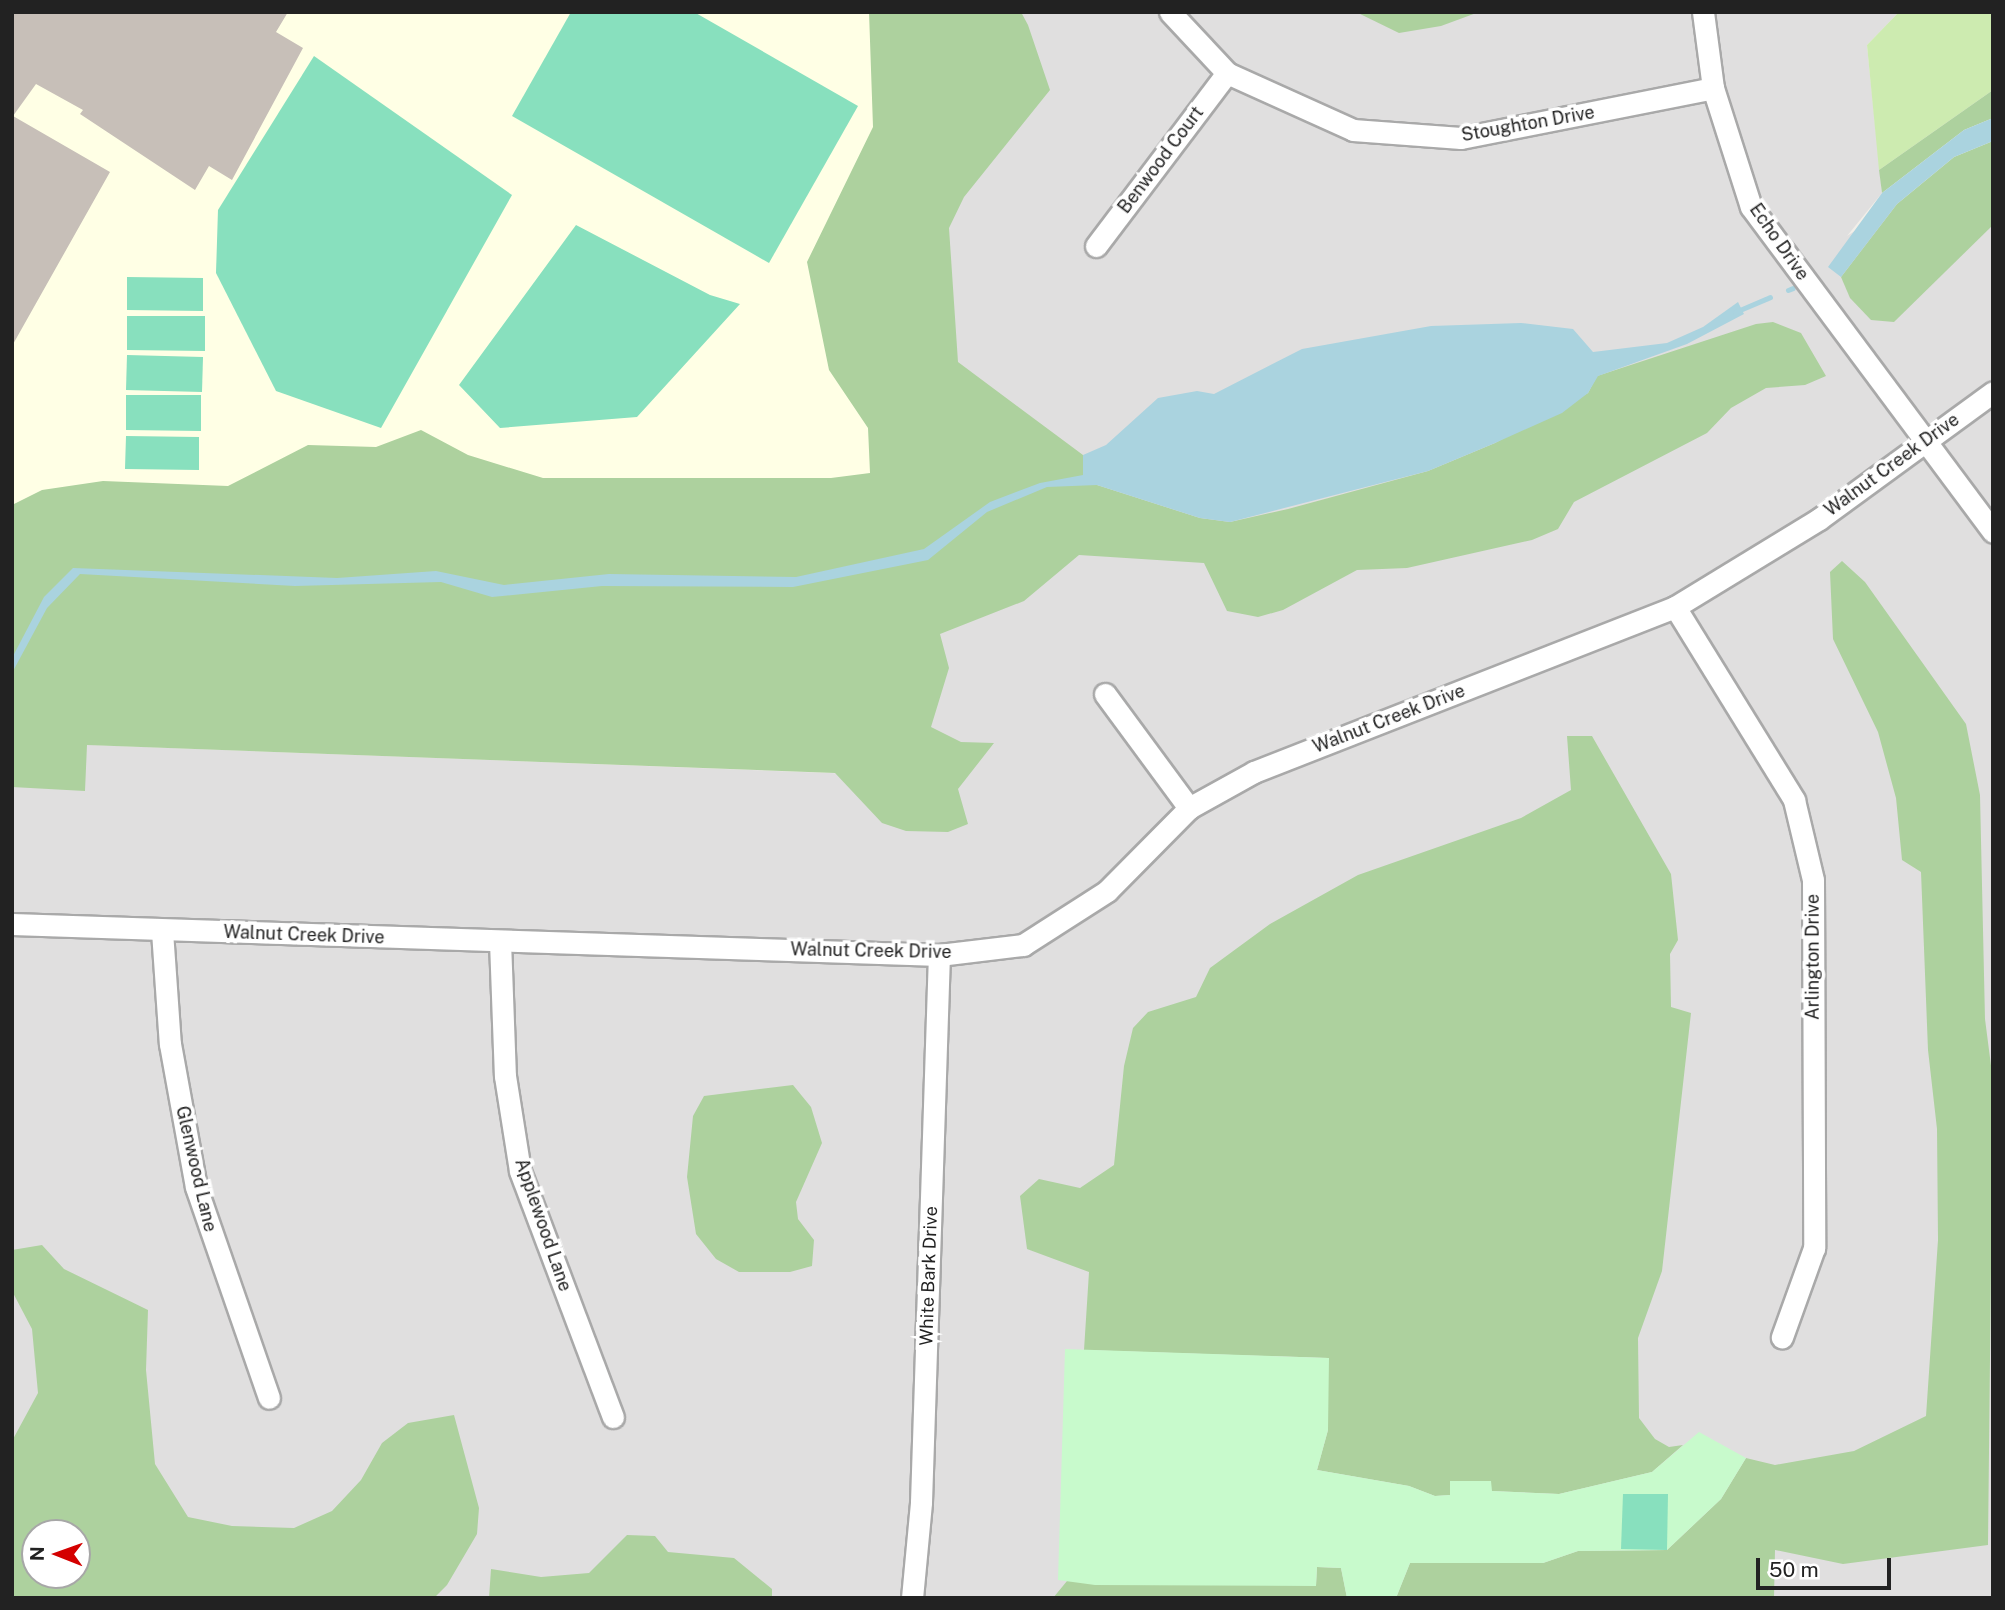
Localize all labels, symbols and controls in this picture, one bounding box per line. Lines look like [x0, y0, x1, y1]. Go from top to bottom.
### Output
street label: Benwood Court [1114, 102, 1208, 218]
street label: Stoughton Drive [1460, 102, 1596, 146]
street label: Echo Drive [1745, 199, 1813, 285]
street label: Walnut Creek Drive [1820, 409, 1964, 521]
street label: Walnut Creek Drive [1310, 680, 1468, 758]
street label: Arlington Drive [1802, 894, 1824, 1020]
street label: Walnut Creek Drive [223, 921, 385, 949]
street label: Walnut Creek Drive [790, 939, 952, 963]
street label: Glenwood Lane [171, 1104, 221, 1234]
street label: Applewood Lane [510, 1156, 576, 1294]
street label: White Bark Drive [916, 1206, 942, 1346]
north arrow [21, 1519, 91, 1589]
scale bar [1760, 1544, 1895, 1588]
text: N [26, 1546, 48, 1561]
text: 50 m [1769, 1557, 1819, 1582]

